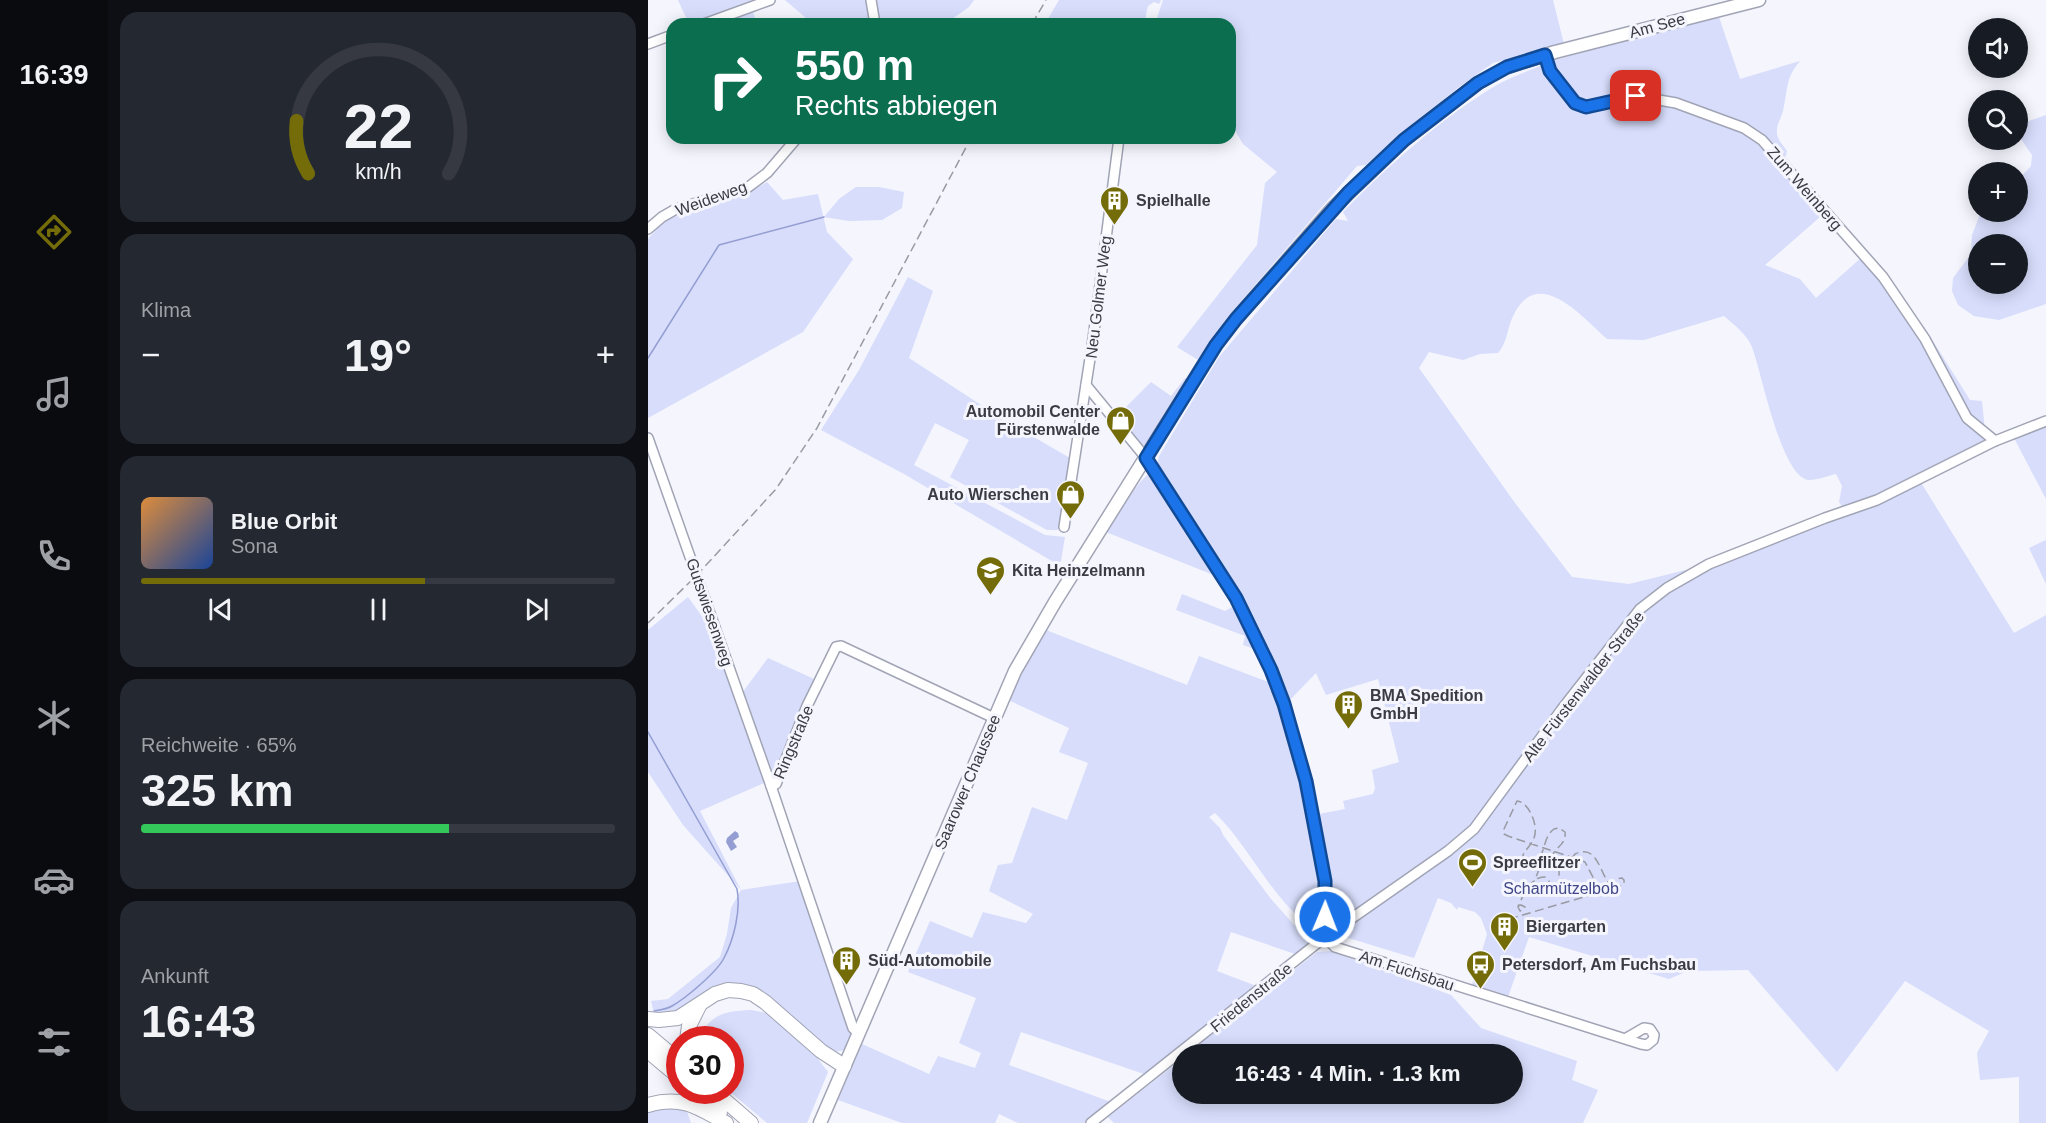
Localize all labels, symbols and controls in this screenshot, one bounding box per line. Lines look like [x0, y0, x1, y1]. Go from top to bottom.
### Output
street label: Am See [1627, 10, 1687, 41]
map controls [1968, 18, 2028, 294]
button: sound [1968, 18, 2028, 78]
icon: right [696, 42, 774, 120]
text: 550 m [795, 42, 914, 89]
text: 16:39 [19, 60, 89, 90]
pin [1610, 70, 1661, 121]
icon: arrive [1619, 79, 1652, 112]
button: search [1968, 90, 2028, 150]
text: Rechts abbiegen [795, 91, 998, 121]
text: 22 [343, 92, 413, 161]
street label: Zum Weinberg [1764, 143, 1845, 233]
text: km/h [355, 160, 401, 184]
button: + [1968, 162, 2028, 222]
street label: Weideweg [673, 178, 749, 219]
building icon: Spielhalle [1099, 184, 1131, 226]
place label: Spielhalle [1136, 192, 1211, 209]
icon: directions [33, 211, 75, 253]
button: − [1968, 234, 2028, 294]
street label: Neu Golmer Weg [1083, 235, 1114, 359]
text: Klima [141, 299, 191, 321]
text: 19° [344, 330, 412, 381]
text: − [141, 336, 160, 373]
text: + [596, 336, 615, 373]
icon: music [33, 373, 75, 415]
place label: Automobil Center Fürstenwalde [966, 403, 1100, 438]
shop icon: Automobil Center Fürstenwalde [1105, 404, 1137, 446]
shop icon: Auto Wierschen [1054, 478, 1086, 520]
place label: Auto Wierschen [927, 486, 1049, 503]
text: Blue Orbit [231, 509, 337, 534]
icon: phone [33, 535, 75, 577]
text: Sona [231, 535, 278, 557]
school or university icon: Kita Heinzelmann [975, 554, 1007, 596]
street label: Gutswiesenweg [683, 556, 736, 668]
place label: Kita Heinzelmann [1012, 562, 1145, 579]
icon: previous [204, 593, 237, 626]
icon: pause [362, 593, 395, 626]
icon: next [520, 593, 553, 626]
street label: Alte Fürstenwalder Straße [1519, 608, 1647, 765]
place label: BMA Spedition GmbH [1370, 687, 1483, 722]
building icon: BMA Spedition GmbH [1333, 688, 1365, 730]
icon: climate [33, 697, 75, 739]
street label: Ringstraße [770, 703, 817, 782]
street label: Saarower Chaussee [931, 712, 1004, 852]
text: Reichweite · 65% [141, 734, 297, 756]
text: 325 km [141, 765, 294, 816]
sports icon: Spreeflitzer [1456, 846, 1488, 888]
place label: Spreeflitzer [1493, 854, 1580, 871]
icon: car [33, 859, 75, 901]
park label: Scharmützelbob [1503, 880, 1619, 897]
position arrow [1293, 885, 1357, 949]
building icon: Biergarten [1489, 910, 1521, 952]
place label: Biergarten [1526, 918, 1606, 935]
building icon: Süd-Automobile [831, 944, 863, 986]
street label: Am Fuchsbau [1357, 947, 1456, 994]
bus stop icon: Petersdorf, Am Fuchsbau [1465, 948, 1497, 990]
place label: Süd-Automobile [868, 952, 992, 969]
place label: Petersdorf, Am Fuchsbau [1502, 956, 1696, 973]
street label: Friedenstraße [1207, 959, 1295, 1035]
text: Ankunft [141, 965, 209, 987]
text: 16:43 [141, 996, 256, 1047]
icon: filters [33, 1021, 75, 1063]
speed limit sign: 30 [666, 1026, 744, 1104]
text: 16:43 · 4 Min. · 1.3 km [1234, 1061, 1461, 1086]

